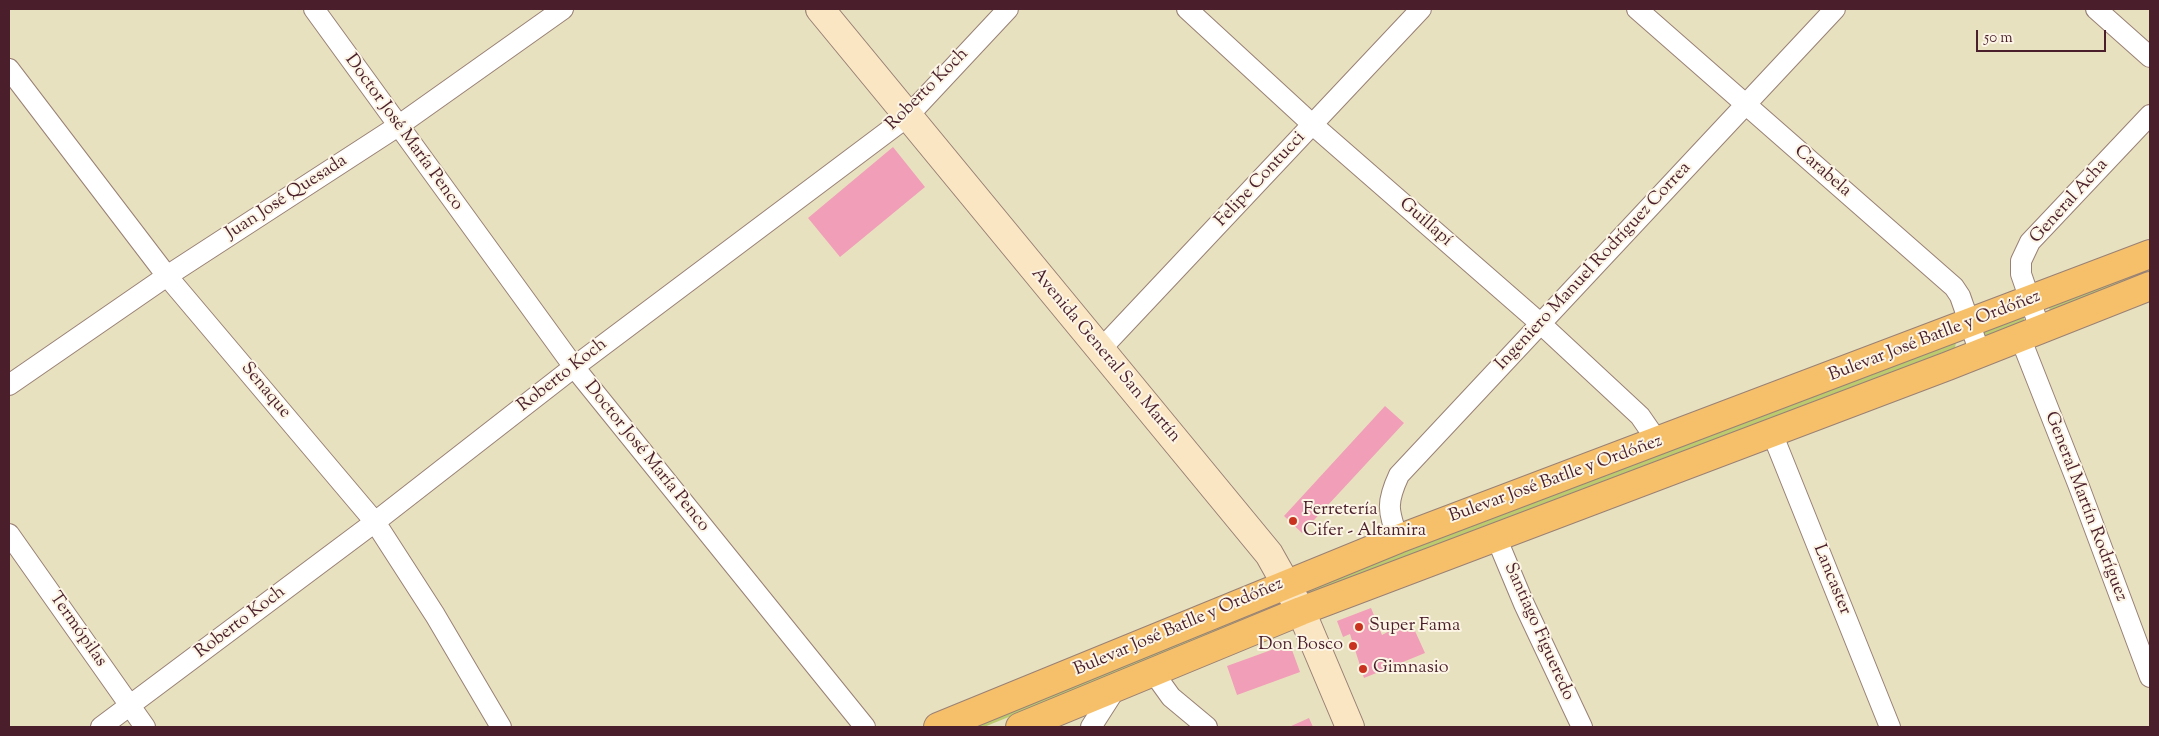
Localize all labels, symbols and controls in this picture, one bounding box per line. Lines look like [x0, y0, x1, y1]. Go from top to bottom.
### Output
scale bar [1979, 20, 2109, 52]
text: 50 m [1984, 28, 2013, 49]
street label: Roberto Koch [882, 44, 974, 136]
street label: Doctor José María Penco [339, 51, 467, 215]
street label: Felipe Contucci [1211, 128, 1311, 232]
street label: Carabela [1789, 141, 1855, 203]
street label: Juan José Quesada [222, 151, 352, 245]
street label: General Acha [2026, 155, 2114, 249]
street label: Ingeniero Manuel Rodríguez Correa [1492, 158, 1696, 376]
street label: Guillapí [1394, 194, 1456, 252]
street label: Avenida General San Martín [1026, 264, 1184, 448]
street label: Bulevar José Batlle y Ordóñez [1826, 287, 2044, 387]
street label: Roberto Koch [514, 334, 612, 418]
street label: Senaque [235, 359, 295, 423]
street label: Doctor José María Penco [578, 377, 714, 537]
street label: General Martín Rodríguez [2039, 409, 2131, 605]
street label: Bulevar José Batlle y Ordóñez [1447, 431, 1665, 529]
place label: Ferretería Cifer - Altamira [1303, 500, 1426, 542]
marker: Ferretería Cifer - Altamira [1287, 515, 1299, 527]
street label: Lancaster [1807, 541, 1855, 619]
street label: Santiago Figueredo [1498, 560, 1578, 704]
street label: Bulevar José Batlle y Ordóñez [1071, 574, 1287, 682]
street label: Roberto Koch [192, 582, 290, 664]
street label: Termópilas [43, 589, 111, 671]
place label: Super Fama [1369, 616, 1460, 638]
marker: Super Fama [1353, 621, 1365, 633]
place label: Don Bosco [1258, 635, 1343, 657]
marker: Don Bosco [1347, 640, 1359, 652]
place label: Gimnasio [1373, 658, 1449, 680]
marker: Gimnasio [1357, 663, 1369, 675]

